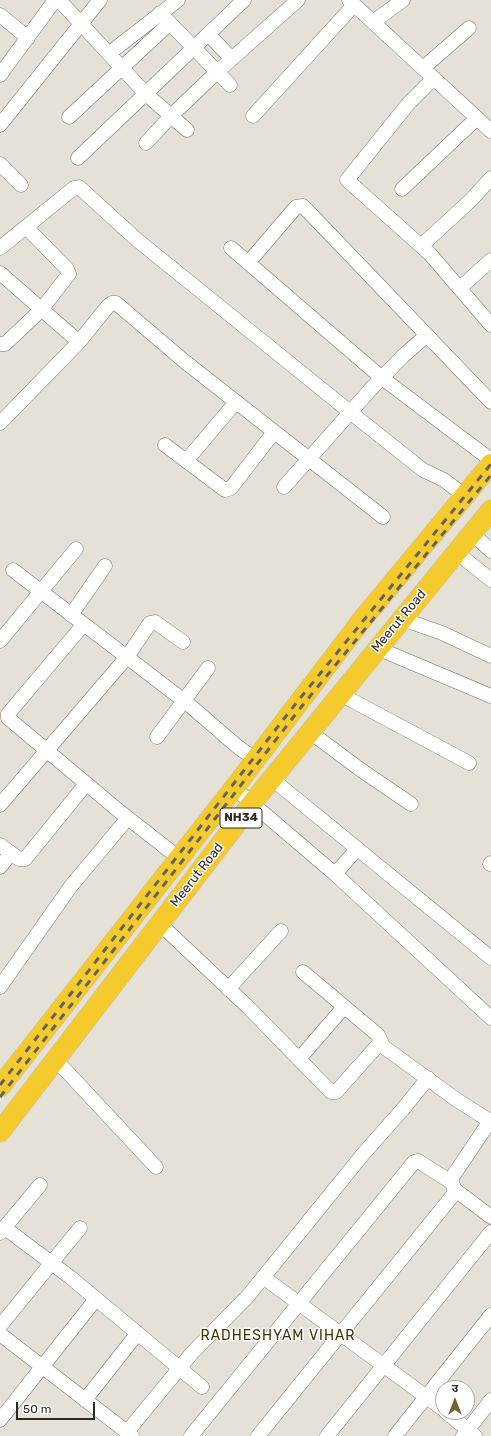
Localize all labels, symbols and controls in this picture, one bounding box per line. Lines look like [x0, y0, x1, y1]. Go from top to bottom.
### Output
street label: Meerut Road [368, 587, 430, 655]
road number: NH34 [220, 808, 262, 828]
street label: Meerut Road [167, 840, 227, 910]
district label: RADHESHYAM VIHAR [201, 1328, 355, 1344]
north arrow [435, 1380, 475, 1420]
text: उ [452, 1382, 458, 1395]
scale bar [18, 1394, 97, 1420]
text: 50 m [23, 1402, 51, 1416]

